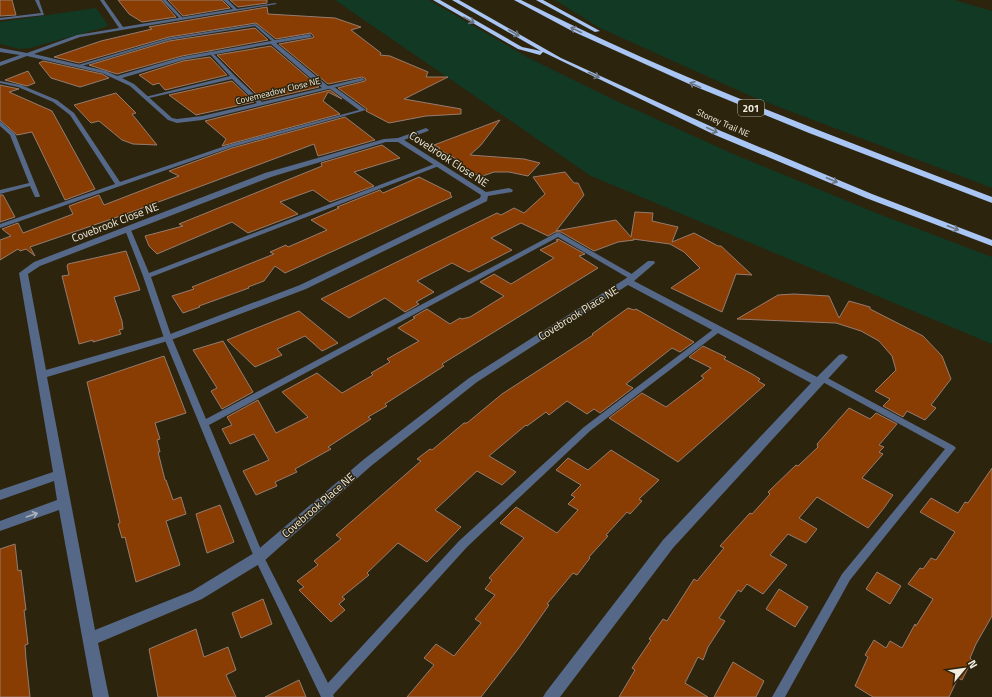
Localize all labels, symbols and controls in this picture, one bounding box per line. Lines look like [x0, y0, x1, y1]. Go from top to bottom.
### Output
one-way arrow [463, 16, 475, 24]
one-way arrow [571, 26, 583, 33]
one-way arrow [508, 30, 520, 38]
one-way arrow [588, 72, 600, 79]
street label: Covemeadow Close NE [234, 74, 322, 107]
one-way arrow [689, 81, 701, 88]
road number: 201 [738, 100, 764, 116]
street label: Stoney Trail NE [695, 105, 752, 140]
street label: Covebrook Close NE [406, 127, 492, 191]
one-way arrow [705, 127, 717, 134]
one-way arrow [825, 177, 837, 185]
street label: Covebrook Close NE [69, 198, 161, 246]
one-way arrow [946, 224, 958, 232]
street label: Covebrook Place NE [535, 282, 621, 344]
street label: Covebrook Place NE [278, 469, 358, 541]
one-way arrow [25, 510, 37, 518]
north arrow [944, 649, 984, 689]
text: N [964, 657, 982, 671]

